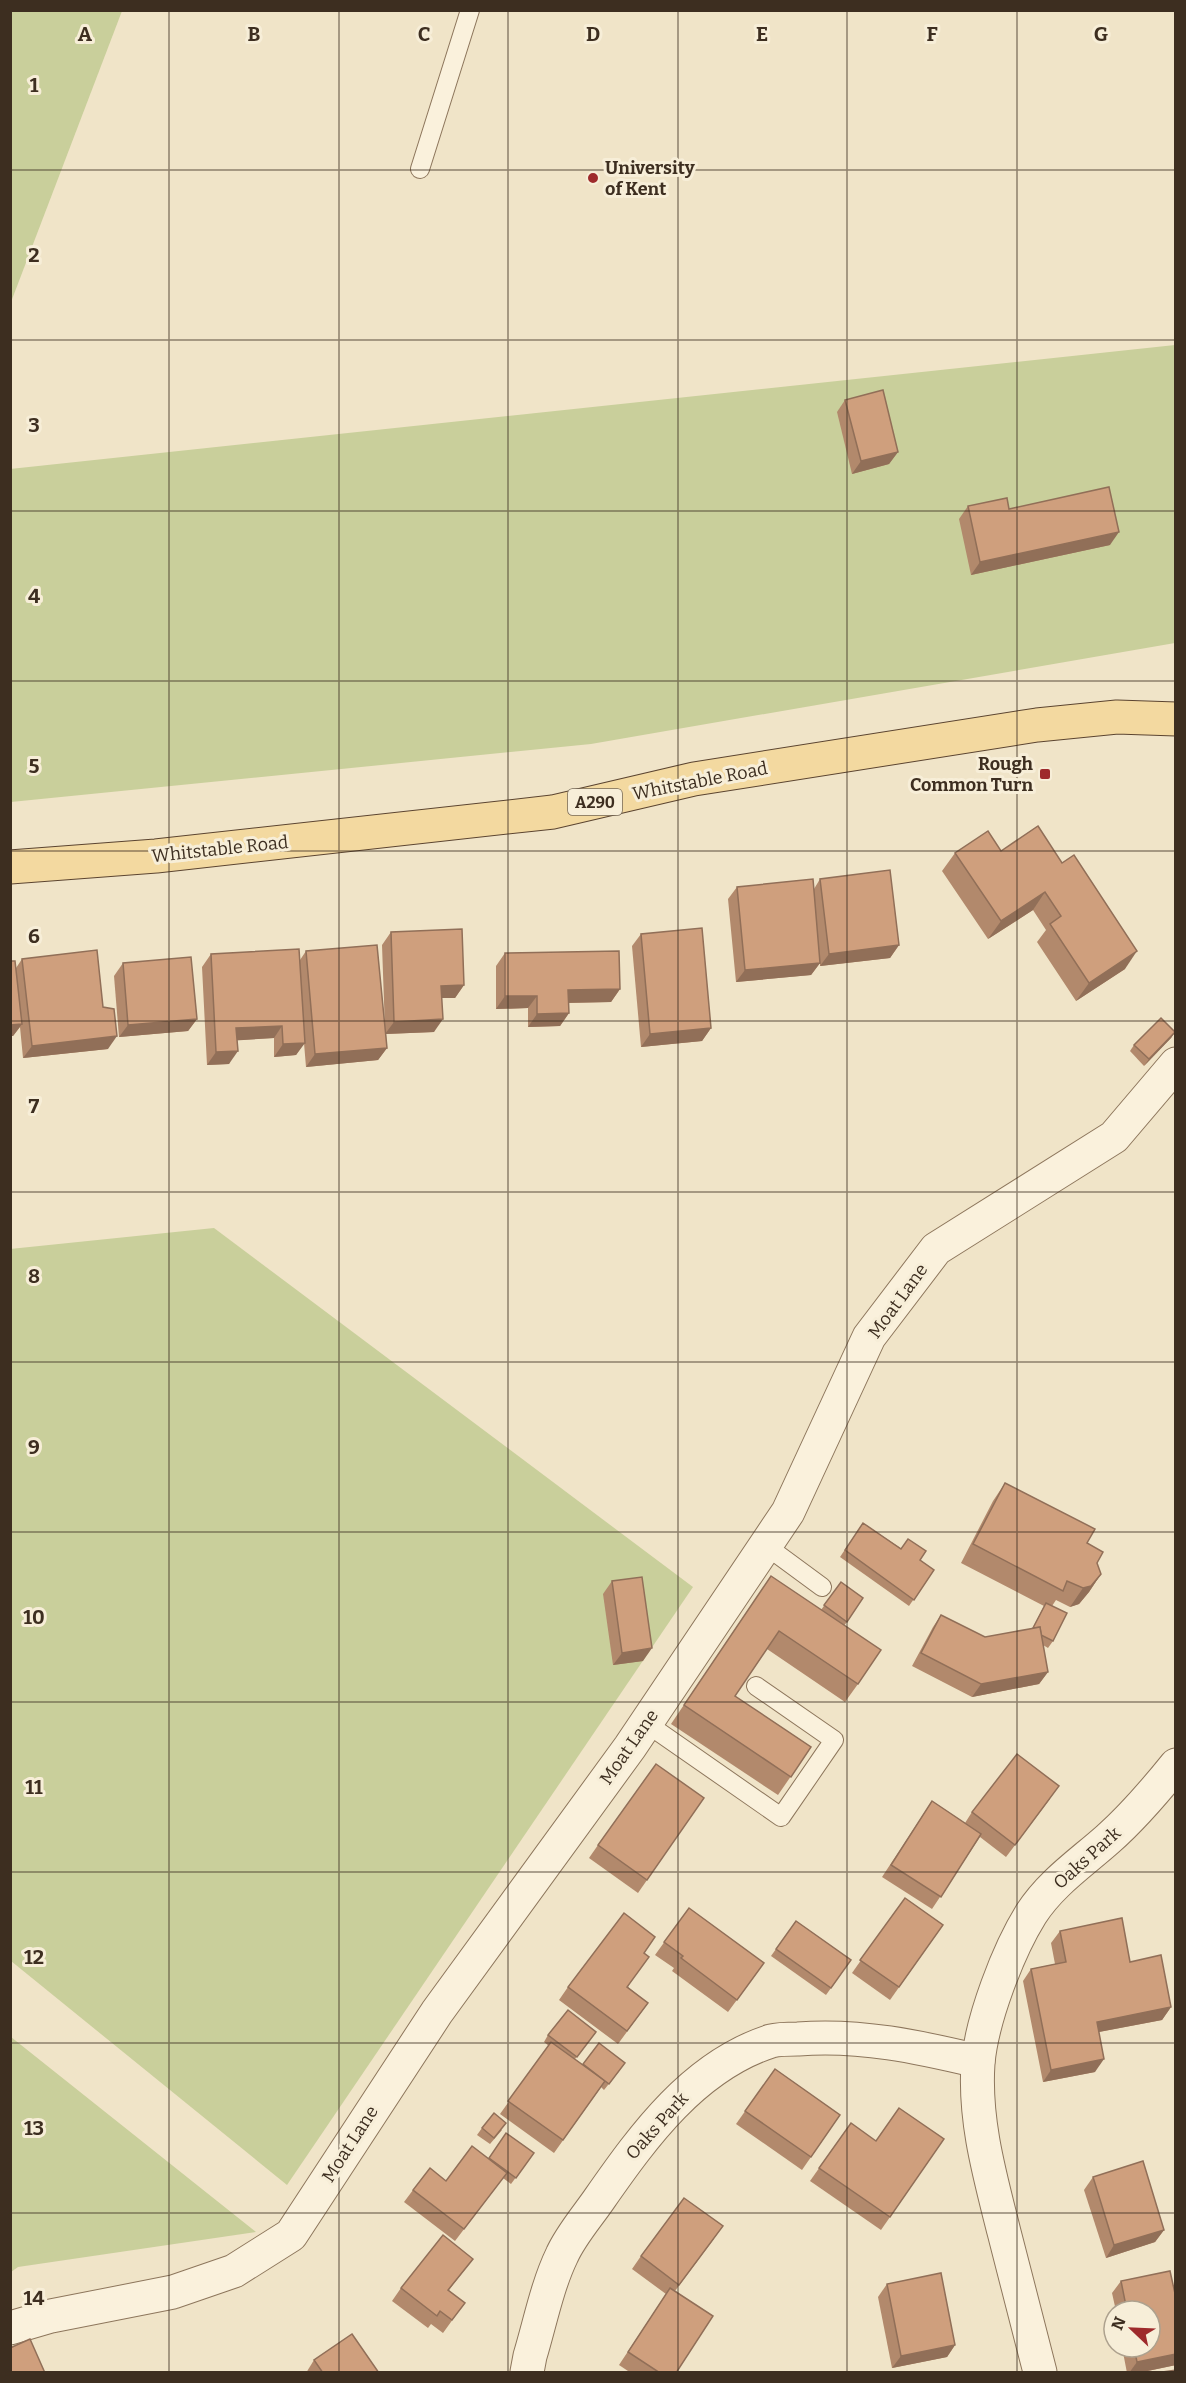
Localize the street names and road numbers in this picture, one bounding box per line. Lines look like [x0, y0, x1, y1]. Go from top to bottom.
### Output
street label: Whitstable Road [631, 757, 770, 805]
road number: A290 [568, 789, 622, 815]
street label: Whitstable Road [151, 831, 290, 867]
street label: Moat Lane [864, 1259, 932, 1343]
street label: Moat Lane [595, 1705, 663, 1789]
street label: Oaks Park [1049, 1822, 1126, 1894]
street label: Oaks Park [621, 2087, 693, 2164]
street label: Moat Lane [317, 2102, 383, 2186]

